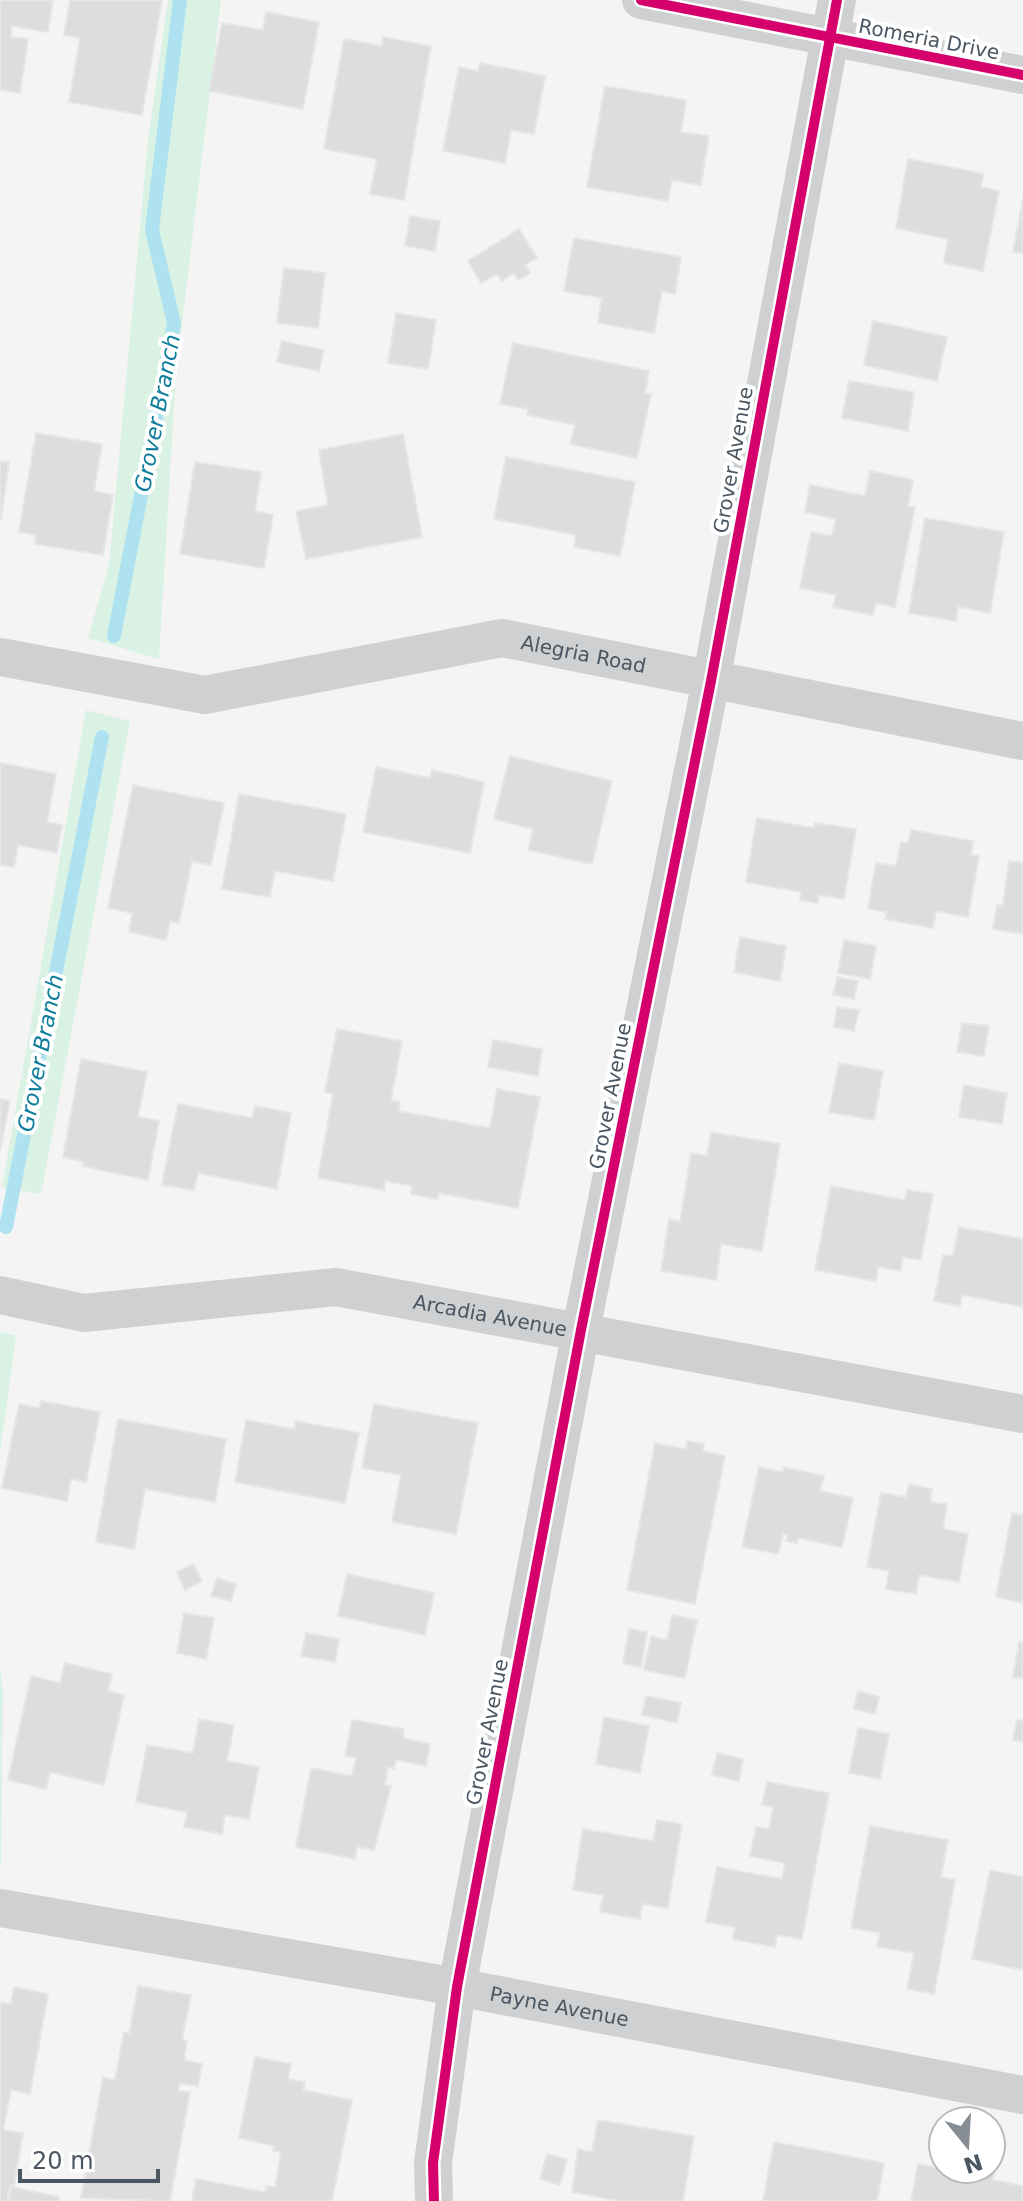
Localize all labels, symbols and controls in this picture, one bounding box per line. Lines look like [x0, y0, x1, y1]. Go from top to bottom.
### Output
street label: Romeria Drive [857, 14, 1001, 64]
water label: Grover Branch [130, 332, 185, 494]
street label: Grover Avenue [708, 385, 758, 535]
street label: Alegria Road [519, 630, 648, 678]
water label: Grover Branch [13, 972, 68, 1134]
street label: Grover Avenue [584, 1021, 636, 1171]
street label: Arcadia Avenue [411, 1290, 569, 1341]
street label: Grover Avenue [461, 1657, 513, 1807]
street label: Payne Avenue [488, 1982, 631, 2032]
north arrow [927, 2105, 1007, 2185]
scale bar [20, 2133, 158, 2183]
text: 20 m [32, 2147, 94, 2175]
text: N [960, 2149, 986, 2178]

